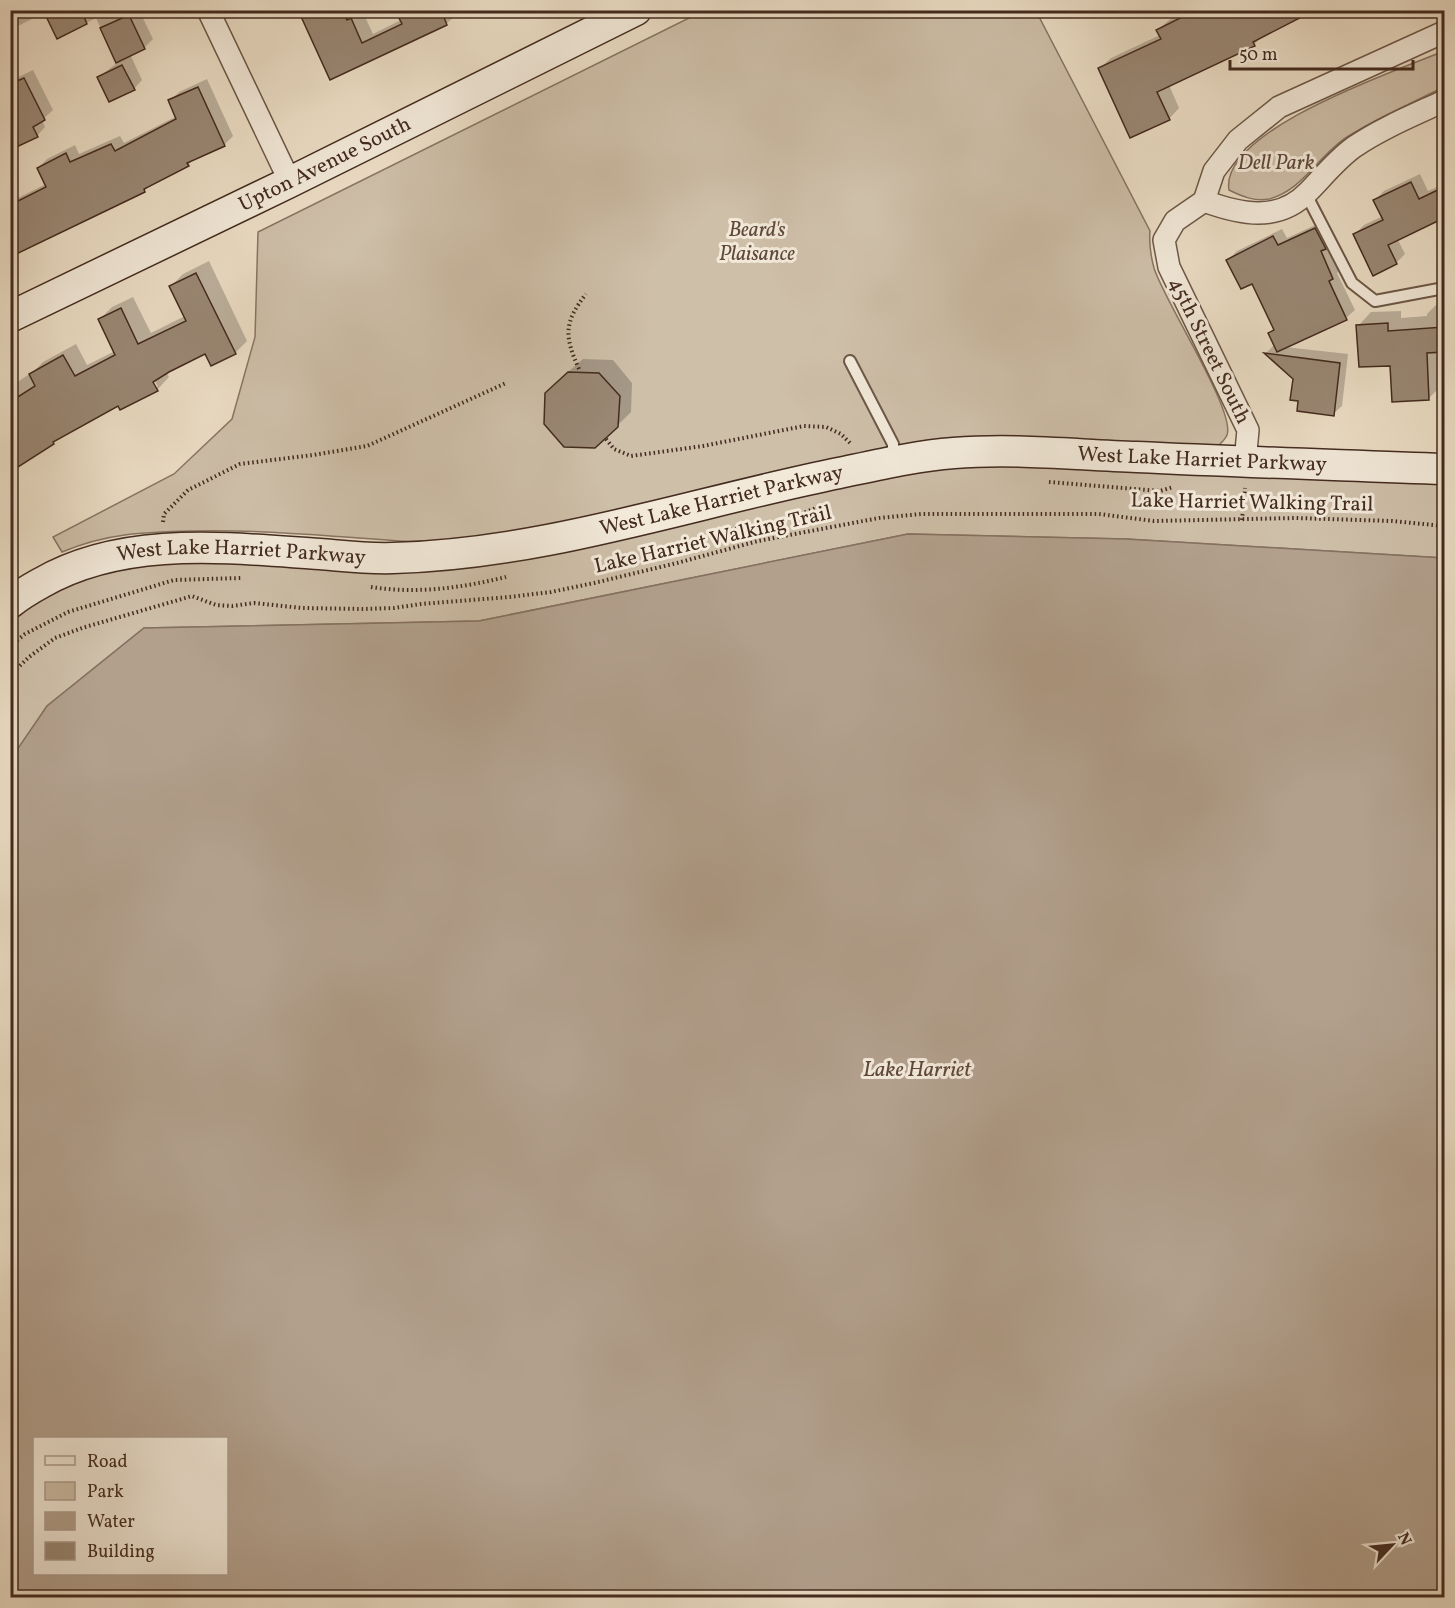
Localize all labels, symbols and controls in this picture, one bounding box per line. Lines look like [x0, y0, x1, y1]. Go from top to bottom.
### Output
scale bar [1230, 33, 1413, 71]
text: 50 m [1239, 43, 1278, 68]
street label: Upton Avenue South [234, 110, 416, 219]
park label: Dell Park [1238, 149, 1315, 178]
park label: Beard's Plaisance [719, 216, 795, 269]
street label: 45th Street South [1161, 273, 1257, 429]
street label: West Lake Harriet Parkway [1077, 440, 1328, 479]
street label: West Lake Harriet Parkway [597, 458, 846, 543]
street label: Lake Harriet Walking Trail [1130, 486, 1374, 520]
street label: Lake Harriet Walking Trail [591, 499, 835, 581]
street label: West Lake Harriet Parkway [114, 533, 367, 572]
water label: Lake Harriet [863, 1055, 972, 1086]
legend [33, 1437, 228, 1575]
text: Road [87, 1450, 128, 1475]
text: Park [87, 1480, 124, 1505]
text: Water [87, 1510, 135, 1535]
north arrow [1362, 1515, 1422, 1575]
text: N [1391, 1529, 1416, 1550]
text: Building [87, 1540, 155, 1565]

